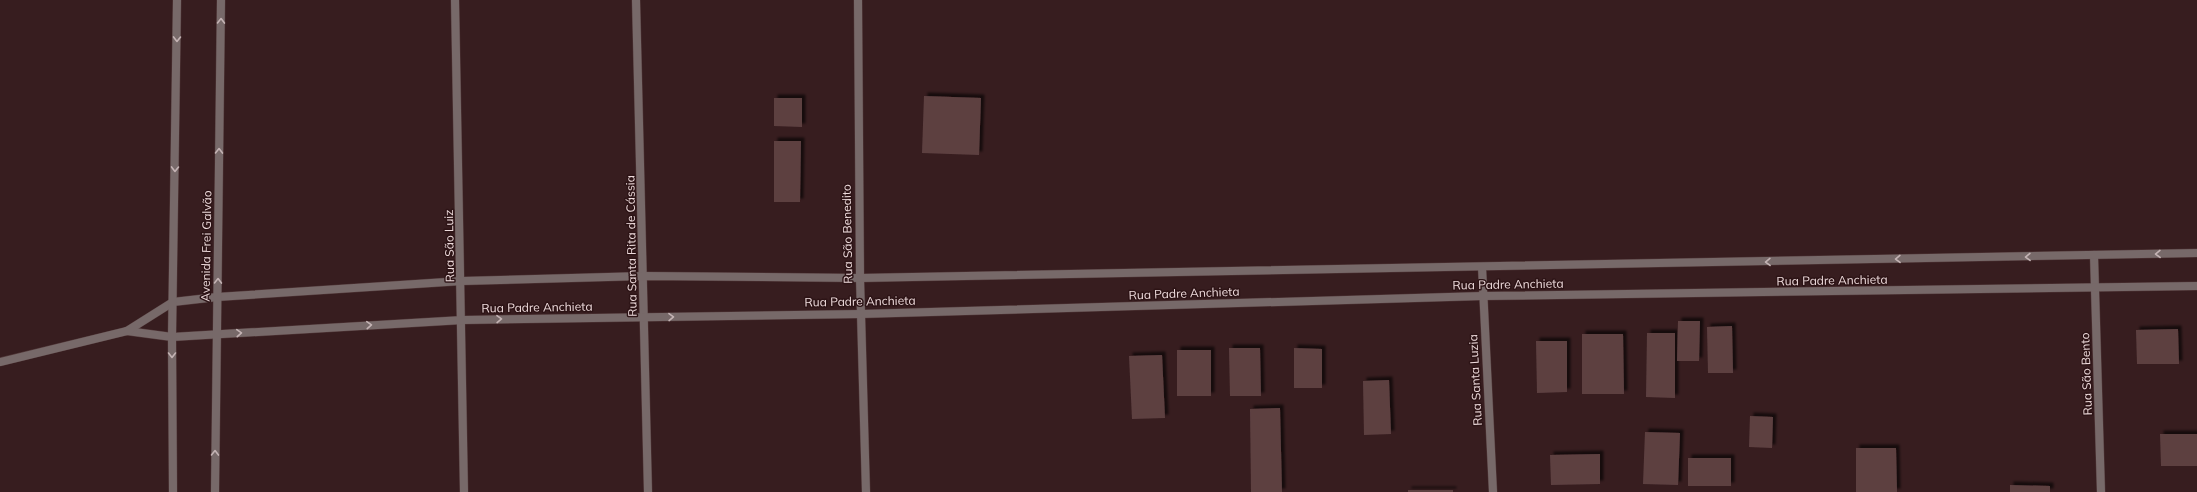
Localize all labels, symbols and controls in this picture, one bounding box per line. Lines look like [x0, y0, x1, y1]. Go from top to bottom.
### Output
one-way arrow [216, 18, 225, 24]
one-way arrow [173, 36, 181, 42]
one-way arrow [215, 148, 223, 154]
one-way arrow [171, 166, 179, 172]
street label: Rua Santa Rita de Cássia [622, 175, 640, 317]
street label: Rua São Benedito [839, 184, 855, 284]
street label: Avenida Frei Galvão [198, 190, 214, 302]
street label: Rua São Luiz [441, 210, 457, 282]
one-way arrow [2155, 250, 2161, 258]
one-way arrow [2025, 253, 2031, 261]
one-way arrow [1895, 255, 1901, 263]
one-way arrow [1765, 258, 1771, 266]
street label: Rua Padre Anchieta [1776, 272, 1888, 288]
street label: Rua Padre Anchieta [1452, 276, 1564, 292]
one-way arrow [214, 278, 222, 284]
street label: Rua Padre Anchieta [1128, 284, 1240, 302]
street label: Rua Padre Anchieta [804, 293, 916, 309]
street label: Rua Padre Anchieta [481, 299, 593, 315]
one-way arrow [668, 313, 674, 321]
one-way arrow [496, 315, 502, 323]
one-way arrow [366, 321, 372, 330]
one-way arrow [236, 329, 242, 338]
street label: Rua São Bento [2077, 332, 2095, 416]
street label: Rua Santa Luzia [1465, 334, 1485, 426]
one-way arrow [168, 352, 176, 358]
one-way arrow [211, 450, 219, 456]

